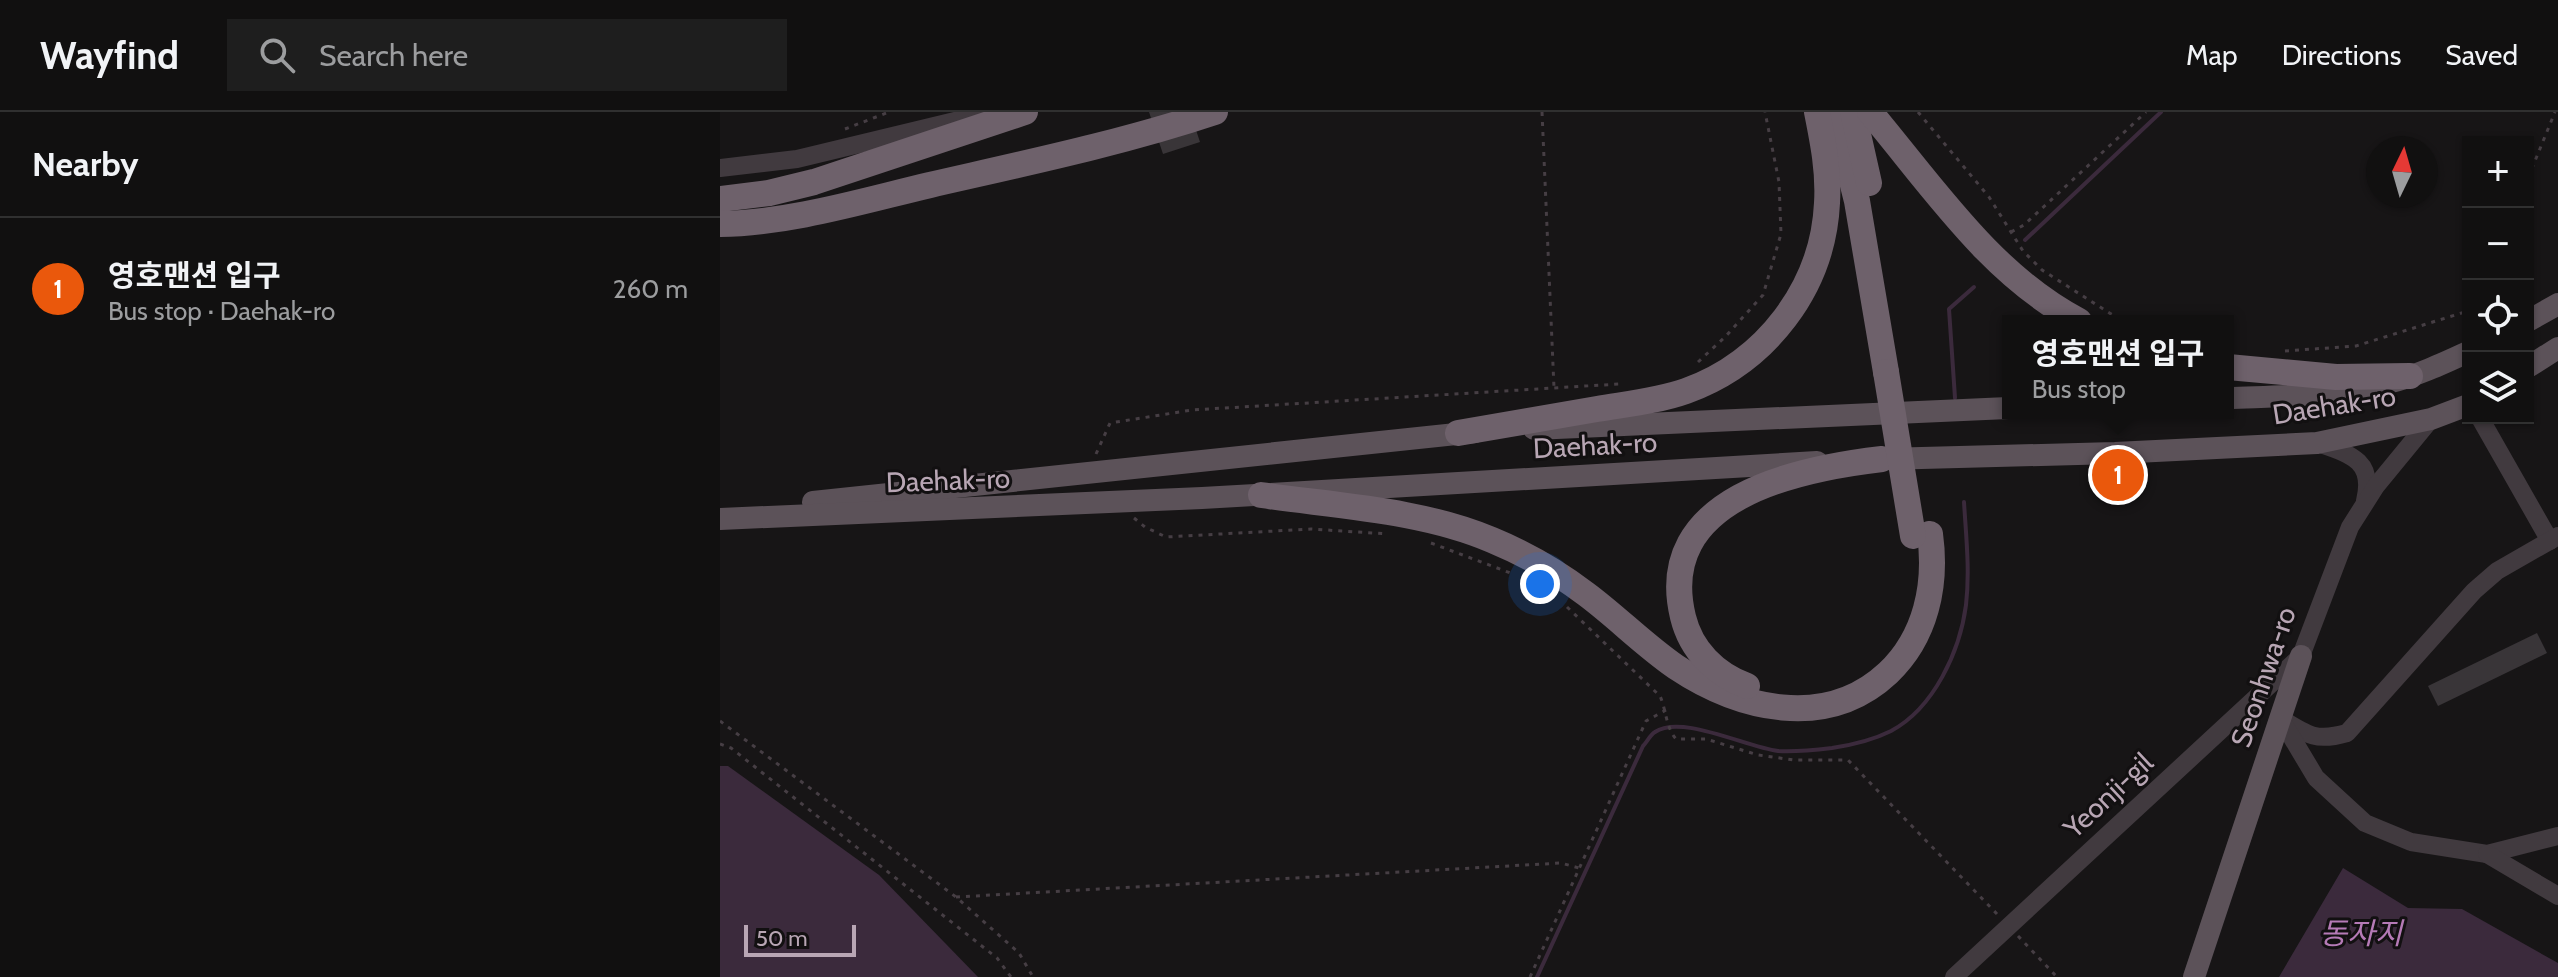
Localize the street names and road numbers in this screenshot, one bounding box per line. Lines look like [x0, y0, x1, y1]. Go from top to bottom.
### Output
street label: Daehak-ro [2270, 378, 2398, 432]
street label: Daehak-ro [1532, 425, 1658, 465]
street label: Daehak-ro [885, 461, 1011, 499]
street label: Seonhwa-ro [2223, 602, 2303, 752]
street label: Yeonji-gil [2056, 745, 2160, 846]

